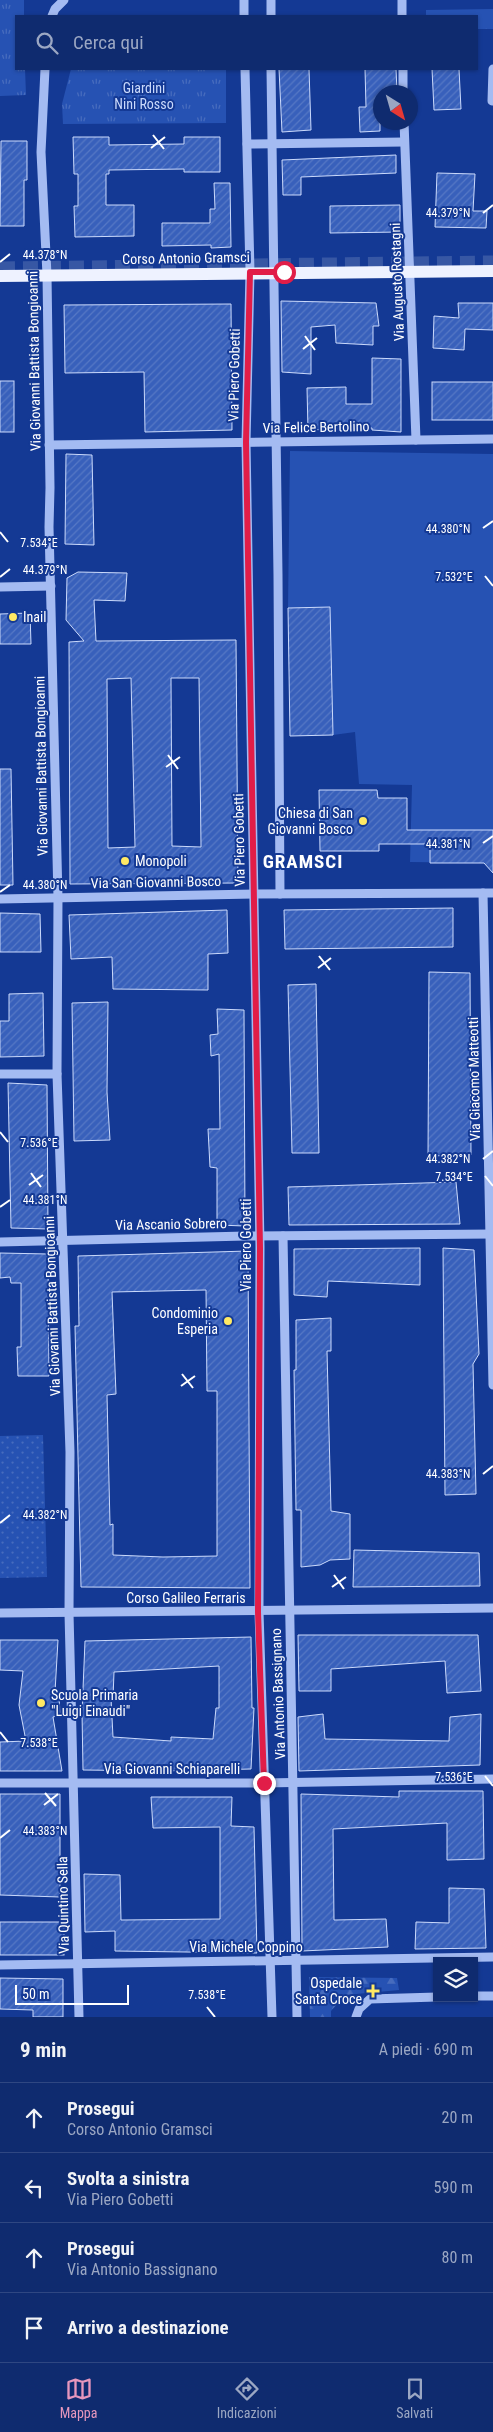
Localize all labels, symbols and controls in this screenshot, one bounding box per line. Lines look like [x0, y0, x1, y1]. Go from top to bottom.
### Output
search box [15, 15, 478, 70]
icon: search [33, 29, 61, 57]
text: Cerca qui [73, 31, 144, 54]
park label: Giardini Nini Rosso [114, 80, 174, 112]
north arrow [373, 85, 418, 130]
text: 44.379°N [426, 206, 470, 220]
street label: Via Augusto Rostagni [387, 222, 407, 342]
text: 44.378°N [23, 248, 67, 262]
street label: Corso Antonio Gramsci [122, 249, 250, 267]
route start [273, 261, 296, 284]
street label: Via Giovanni Battista Bongioanni [24, 271, 44, 451]
street label: Via Piero Gobetti [225, 328, 243, 422]
street label: Via Felice Bertolino [262, 418, 370, 436]
text: 44.380°N [426, 522, 470, 536]
text: 7.534°E [20, 536, 58, 550]
text: 44.379°N [23, 563, 67, 577]
text: 7.532°E [435, 570, 473, 584]
place label: Inail [23, 609, 46, 625]
marker: Inail [7, 611, 19, 623]
street label: Via Giovanni Battista Bongioanni [31, 676, 51, 856]
street label: Via Piero Gobetti [230, 793, 248, 887]
place label: Chiesa di San Giovanni Bosco [267, 805, 353, 837]
marker: Chiesa di San Giovanni Bosco [357, 815, 369, 827]
text: 44.381°N [426, 837, 470, 851]
district label: GRAMSCI [263, 850, 343, 873]
place label: Monopoli [135, 853, 187, 869]
marker: Monopoli [119, 855, 131, 867]
street label: Via San Giovanni Bosco [91, 873, 221, 891]
text: 44.380°N [23, 878, 67, 892]
street label: Via Giacomo Matteotti [465, 1017, 483, 1141]
text: 7.536°E [20, 1136, 58, 1150]
text: 44.382°N [426, 1152, 470, 1166]
text: 7.534°E [435, 1170, 473, 1184]
text: 44.381°N [23, 1193, 67, 1207]
street label: Via Piero Gobetti [238, 1198, 254, 1292]
street label: Via Ascanio Sobrero [115, 1215, 227, 1233]
street label: Via Giovanni Battista Bongioanni [41, 1216, 63, 1396]
place label: Condominio Esperia [152, 1305, 218, 1337]
marker: Condominio Esperia [222, 1315, 234, 1327]
text: 44.383°N [426, 1467, 470, 1481]
text: 44.382°N [23, 1508, 67, 1522]
street label: Corso Galileo Ferraris [126, 1590, 246, 1606]
street label: Via Antonio Bassignano [268, 1628, 288, 1760]
place label: Scuola Primaria "Luigi Einaudi" [51, 1687, 138, 1719]
marker: Scuola Primaria "Luigi Einaudi" [35, 1697, 47, 1709]
text: 7.538°E [20, 1736, 58, 1750]
street label: Via Giovanni Schiaparelli [104, 1761, 240, 1777]
text: 7.536°E [435, 1770, 473, 1784]
route end [253, 1772, 276, 1795]
text: 44.383°N [23, 1824, 67, 1838]
street label: Via Quintino Sella [54, 1856, 72, 1954]
street label: Via Michele Coppino [189, 1939, 303, 1955]
map controls [433, 1957, 478, 2002]
button: layers [433, 1957, 478, 2002]
place label: Ospedale Santa Croce [295, 1975, 362, 2007]
scale bar [15, 1982, 129, 2005]
marker: Ospedale Santa Croce [366, 1984, 380, 1998]
text: 50 m [22, 1986, 50, 2002]
text: 7.538°E [188, 1988, 226, 2002]
text: 9 min [20, 2038, 67, 2062]
text: A piedi · 690 m [379, 2040, 473, 2059]
text: Prosegui [67, 2097, 135, 2120]
icon: ahead [20, 2104, 48, 2132]
text: 20 m [441, 2108, 473, 2127]
text: Corso Antonio Gramsci [67, 2120, 213, 2139]
text: Svolta a sinistra [67, 2167, 189, 2190]
icon: left [20, 2174, 48, 2202]
text: 590 m [434, 2178, 473, 2197]
text: Via Piero Gobetti [67, 2190, 173, 2209]
text: Prosegui [67, 2237, 135, 2260]
icon: ahead [20, 2244, 48, 2272]
text: 80 m [441, 2248, 473, 2267]
text: Via Antonio Bassignano [67, 2260, 217, 2279]
icon: arrive [20, 2314, 48, 2342]
text: Arrivo a destinazione [67, 2316, 229, 2339]
tab: Mappa [60, 2375, 97, 2421]
tab: Indicazioni [217, 2375, 277, 2421]
tab: Salvati [396, 2375, 433, 2421]

